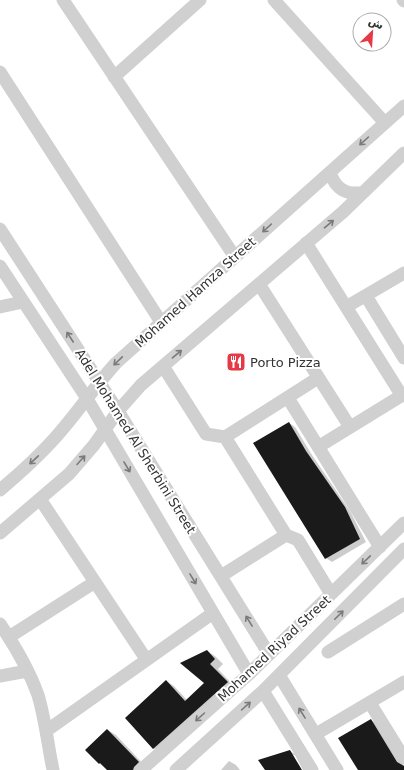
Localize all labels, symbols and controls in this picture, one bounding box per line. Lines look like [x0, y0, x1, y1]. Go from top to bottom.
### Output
north arrow [352, 12, 392, 52]
text: ش [366, 14, 386, 32]
one-way arrow [359, 137, 370, 146]
one-way arrow [324, 219, 334, 228]
one-way arrow [262, 223, 273, 232]
street label: Mohamed Hamza Street [132, 234, 259, 351]
one-way arrow [66, 332, 74, 343]
street label: Adel Mohamed Al Sherbini Street [72, 346, 199, 536]
one-way arrow [172, 349, 182, 358]
restaurant icon: Porto Pizza [225, 351, 247, 373]
place label: Porto Pizza [250, 355, 321, 370]
one-way arrow [113, 356, 123, 366]
one-way arrow [29, 455, 39, 464]
one-way arrow [76, 456, 85, 466]
one-way arrow [124, 461, 132, 473]
one-way arrow [361, 555, 371, 565]
one-way arrow [190, 573, 198, 585]
street label: Mohamed Riyad Street [215, 592, 334, 705]
one-way arrow [334, 610, 344, 620]
one-way arrow [244, 615, 252, 627]
one-way arrow [241, 702, 252, 711]
one-way arrow [298, 707, 306, 719]
one-way arrow [196, 712, 206, 721]

